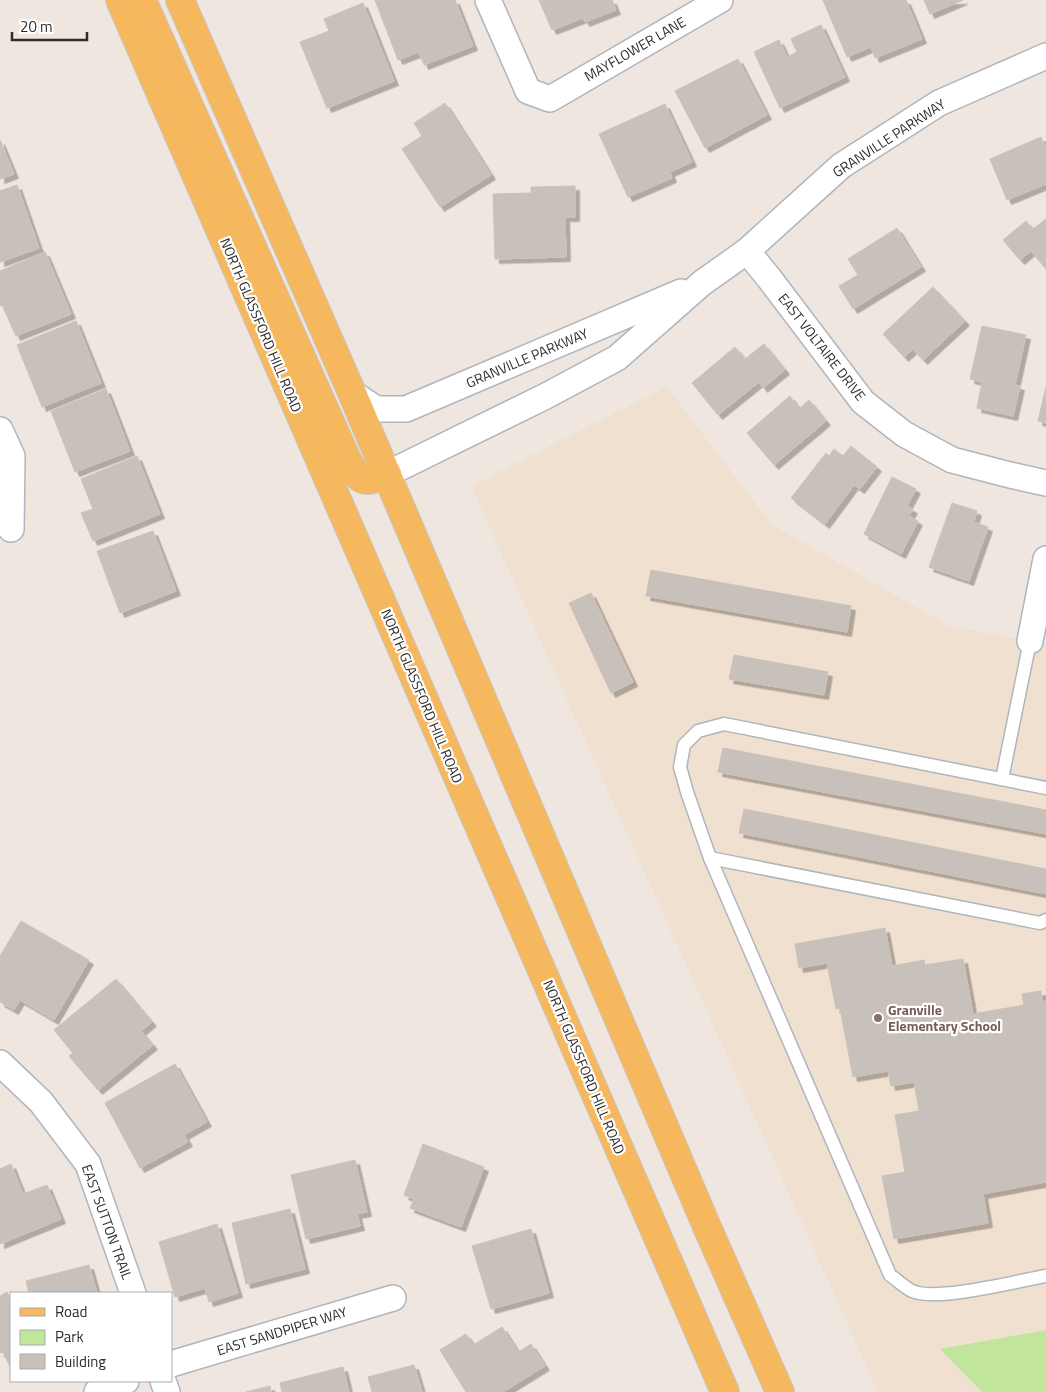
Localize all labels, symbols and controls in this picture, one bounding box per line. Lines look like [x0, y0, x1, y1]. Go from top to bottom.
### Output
scale bar [12, 10, 88, 42]
street label: MAYFLOWER LANE [580, 11, 690, 86]
text: 20 m [20, 15, 53, 38]
street label: GRANVILLE PARKWAY [828, 93, 950, 182]
street label: NORTH GLASSFORD HILL ROAD [215, 234, 308, 415]
street label: EAST VOLTAIRE DRIVE [774, 288, 871, 405]
street label: GRANVILLE PARKWAY [462, 322, 592, 393]
street label: NORTH GLASSFORD HILL ROAD [376, 605, 469, 786]
street label: NORTH GLASSFORD HILL ROAD [538, 976, 631, 1157]
place label: Granville Elementary School [888, 999, 1001, 1036]
marker: Granville Elementary School [872, 1012, 884, 1024]
street label: EAST SUTTON TRAIL [77, 1161, 138, 1283]
legend [10, 1292, 172, 1382]
text: Road [55, 1300, 87, 1323]
street label: EAST SANDPIPER WAY [214, 1301, 350, 1360]
text: Park [55, 1325, 84, 1348]
text: Building [55, 1350, 106, 1373]

